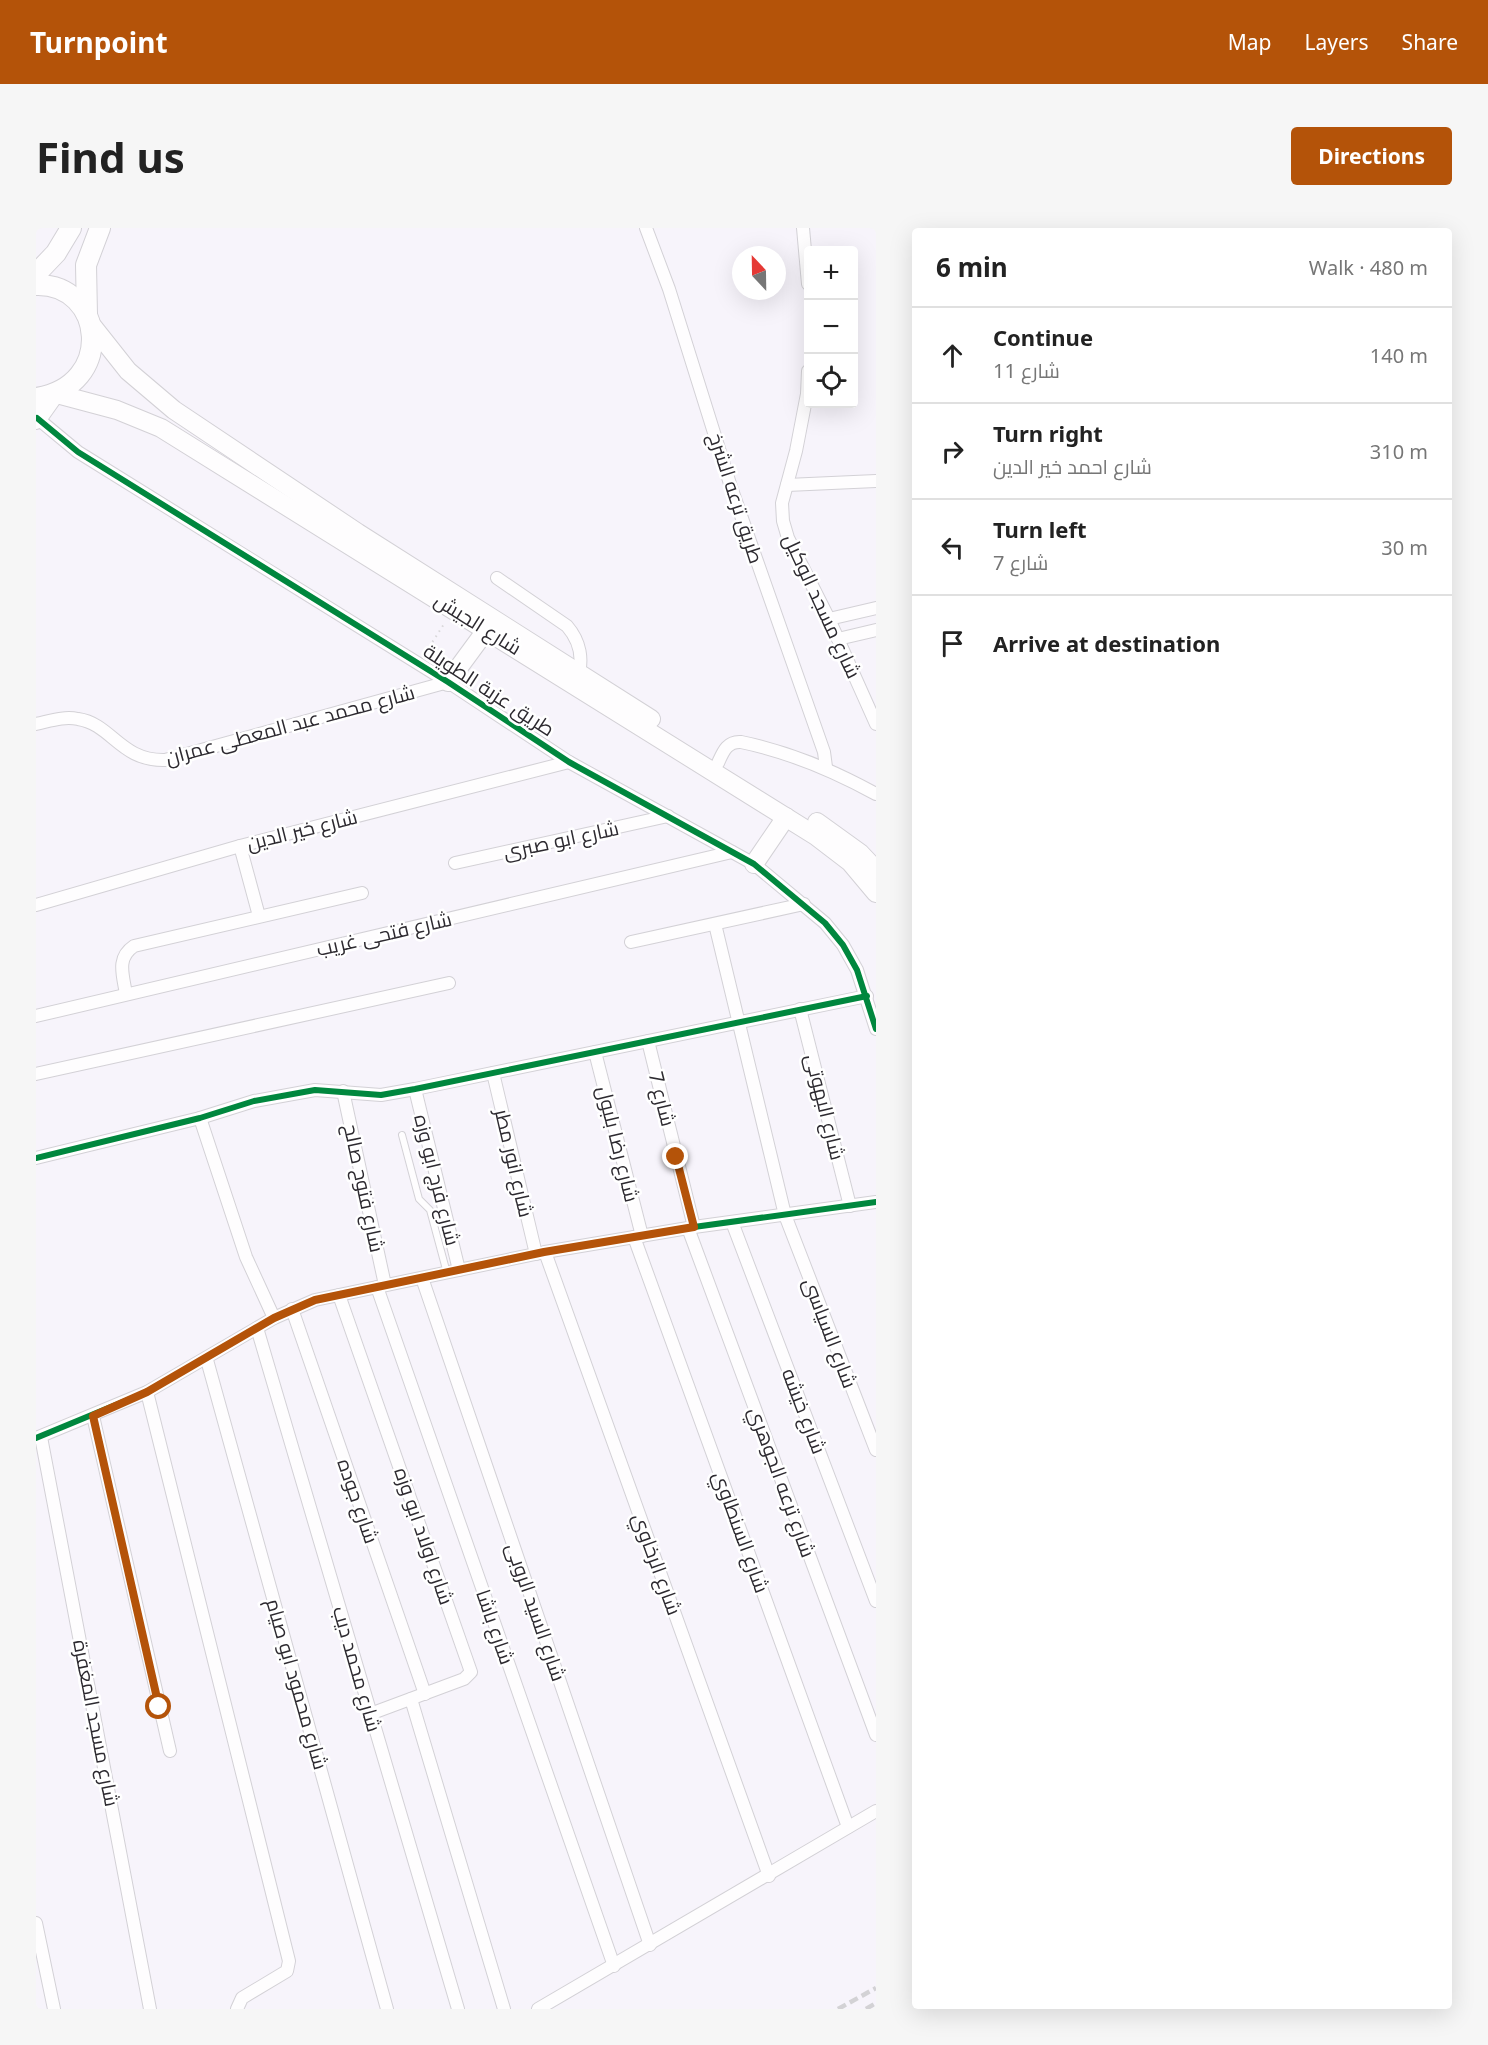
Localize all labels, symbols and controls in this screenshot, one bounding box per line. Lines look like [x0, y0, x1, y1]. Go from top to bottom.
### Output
text: Turnpoint [30, 23, 168, 61]
text: Map [1228, 28, 1272, 56]
text: Layers [1305, 28, 1369, 56]
text: Share [1402, 28, 1458, 56]
button: Directions [1291, 127, 1452, 185]
text: Find us [36, 128, 185, 185]
north arrow [732, 246, 786, 300]
map controls [804, 246, 858, 408]
button: + [804, 246, 858, 300]
text: 6 min [936, 249, 1008, 285]
text: Walk · 480 m [1309, 254, 1428, 281]
button: − [804, 300, 858, 354]
text: Continue [993, 322, 1093, 352]
icon: ahead [936, 339, 969, 372]
text: 140 m [1370, 342, 1428, 369]
button: locate [804, 354, 858, 408]
text: شارع 11 [993, 357, 1060, 384]
text: Turn right [993, 418, 1103, 448]
street label: طريق ترعه الشرخ [702, 429, 770, 567]
icon: right [936, 435, 969, 468]
text: 310 m [1370, 438, 1428, 465]
text: شارع احمد خير الدين [993, 453, 1152, 480]
text: Turn left [993, 514, 1087, 544]
street label: شارع مسجد الوكيل [776, 529, 868, 683]
icon: left [936, 531, 969, 564]
text: 30 m [1381, 534, 1428, 561]
text: شارع 7 [993, 549, 1048, 576]
street label: شارع الجيش [429, 586, 527, 662]
icon: arrive [936, 627, 969, 660]
text: Arrive at destination [993, 628, 1220, 658]
street label: طريق عزبة الطويلة [418, 637, 560, 742]
street label: شارع محمد عبد المعطى عمران [162, 678, 418, 772]
street label: شارع خير الدين [244, 803, 360, 857]
street label: شارع ابو صبرى [501, 814, 621, 866]
street label: شارع فتحى غريب [314, 905, 454, 963]
street label: شارع البهوتى [798, 1051, 852, 1163]
street label: شارع 7 [642, 1069, 682, 1129]
street label: شارع رضا بلبول [590, 1083, 646, 1205]
street label: شارع انور مطر [488, 1105, 540, 1220]
street label: شارع فرج ابو وزه [407, 1112, 467, 1248]
street label: شارع فتوح صالح [337, 1121, 391, 1255]
route end [662, 1143, 688, 1169]
street label: شارع السياسى [796, 1274, 864, 1392]
street label: شارع خيشه [775, 1364, 833, 1458]
street label: شارع ترعه الجوهري [740, 1403, 822, 1562]
street label: شارع جوده [330, 1455, 386, 1547]
street label: شارع اولاد ابو وزه [387, 1464, 461, 1608]
street label: شارع السنطاوي [704, 1467, 776, 1597]
street label: شارع الرخاوي [624, 1509, 688, 1620]
street label: شارع السيد الروبى [499, 1539, 573, 1685]
street label: شارع باشا [469, 1586, 521, 1668]
street label: شارع محمود ابو صيام [259, 1595, 335, 1773]
street label: شارع محمد ديب [326, 1603, 388, 1735]
street label: شارع مسجد المغفرة [66, 1637, 126, 1809]
route start [145, 1693, 171, 1719]

